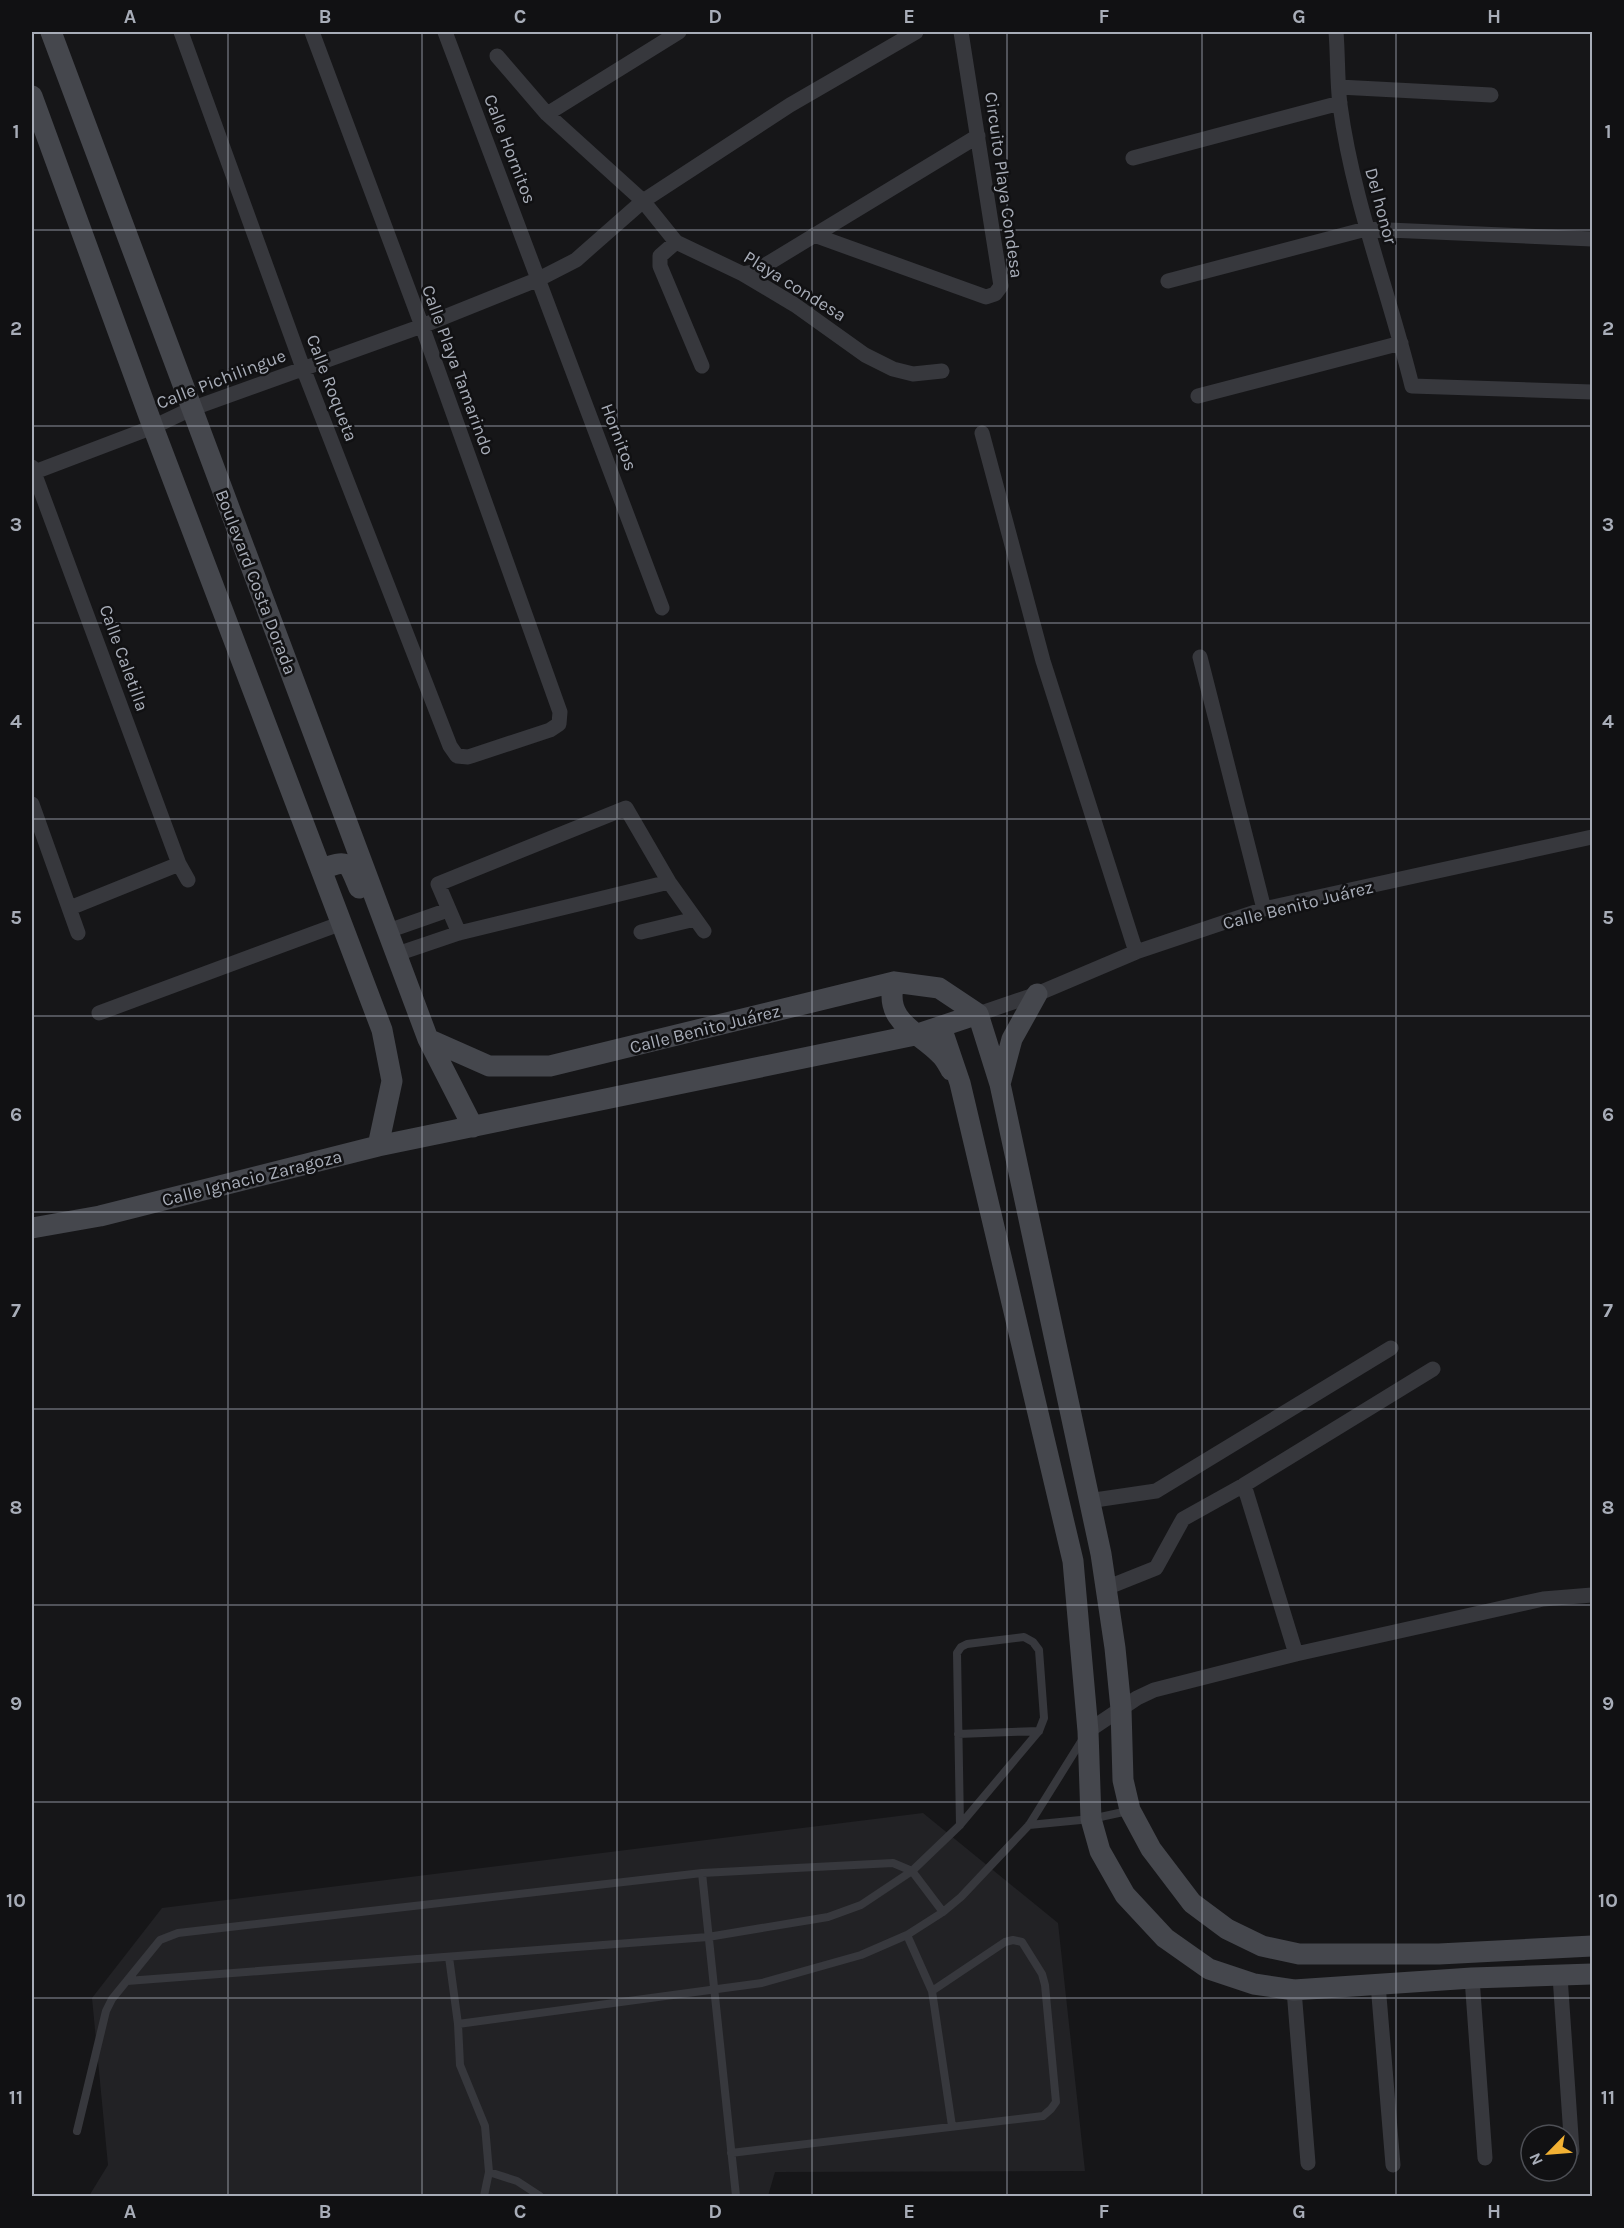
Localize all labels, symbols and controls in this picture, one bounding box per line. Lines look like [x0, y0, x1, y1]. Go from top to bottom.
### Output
text: A [124, 5, 137, 28]
text: B [319, 5, 331, 28]
text: C [514, 5, 526, 28]
text: D [708, 5, 722, 28]
text: E [903, 5, 915, 28]
text: F [1099, 5, 1110, 28]
text: G [1292, 5, 1306, 28]
text: H [1487, 5, 1501, 28]
street label: Circuito Playa Condesa [980, 90, 1028, 280]
street label: Calle Hornitos [479, 91, 541, 207]
text: 1 [12, 120, 20, 143]
text: 1 [1604, 120, 1612, 143]
street label: Del honor [1360, 165, 1402, 247]
street label: Playa condesa [740, 246, 850, 326]
street label: Calle Playa Tamarindo [417, 282, 499, 458]
text: 2 [10, 317, 22, 340]
text: 2 [1602, 317, 1614, 340]
street label: Calle Roqueta [302, 331, 362, 445]
street label: Calle Pichilingue [153, 344, 289, 414]
street label: Hornitos [596, 400, 642, 474]
street label: Boulevard Costa Dorada [211, 486, 301, 678]
text: 3 [10, 513, 22, 536]
text: 3 [1602, 513, 1614, 536]
street label: Calle Caletilla [95, 602, 153, 714]
text: 4 [10, 710, 22, 733]
text: 4 [1602, 710, 1614, 733]
street label: Calle Benito Juárez [1220, 876, 1376, 934]
text: 5 [10, 906, 22, 929]
text: 5 [1602, 906, 1614, 929]
street label: Calle Benito Juárez [627, 1000, 783, 1058]
text: 6 [10, 1103, 22, 1126]
text: 6 [1602, 1103, 1614, 1126]
street label: Calle Ignacio Zaragoza [160, 1145, 344, 1211]
text: 7 [11, 1299, 21, 1322]
text: 7 [1603, 1299, 1613, 1322]
text: 8 [10, 1496, 22, 1519]
text: 8 [1602, 1496, 1614, 1519]
text: 9 [10, 1692, 22, 1715]
text: 9 [1602, 1692, 1614, 1715]
text: 10 [6, 1889, 26, 1912]
text: 10 [1598, 1889, 1618, 1912]
text: 11 [9, 2086, 23, 2109]
text: 11 [1601, 2086, 1615, 2109]
north arrow [1519, 2123, 1579, 2183]
text: N [1525, 2150, 1547, 2168]
text: A [124, 2200, 137, 2223]
text: B [319, 2200, 331, 2223]
text: C [514, 2200, 526, 2223]
text: D [708, 2200, 722, 2223]
text: E [903, 2200, 915, 2223]
text: F [1099, 2200, 1110, 2223]
text: G [1292, 2200, 1306, 2223]
text: H [1487, 2200, 1501, 2223]

